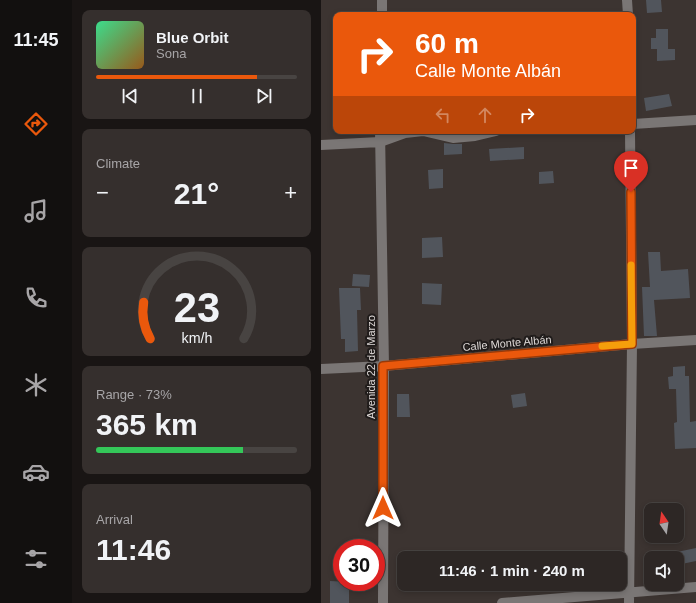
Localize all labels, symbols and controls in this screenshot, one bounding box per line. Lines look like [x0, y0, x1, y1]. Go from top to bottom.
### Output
icon: right [349, 28, 401, 80]
text: 60 m [415, 28, 479, 59]
text: Blue Orbit [156, 29, 229, 46]
text: 11:45 [13, 30, 59, 50]
text: Sona [156, 46, 186, 61]
text: Calle Monte Albán [415, 61, 561, 81]
icon: previous [119, 85, 141, 107]
icon: pause [186, 85, 208, 107]
icon: next [253, 85, 275, 107]
icon: left [432, 104, 454, 126]
icon: ahead [474, 104, 496, 126]
icon: right [516, 104, 538, 126]
icon: directions [22, 110, 50, 138]
pin [614, 151, 648, 192]
text: Climate [96, 156, 140, 171]
icon: arrive [620, 157, 642, 179]
text: 21° [174, 177, 219, 210]
text: − [96, 180, 109, 205]
text: + [284, 180, 297, 205]
icon: music [22, 197, 50, 225]
icon: phone [22, 284, 50, 312]
text: 23 [173, 284, 220, 331]
street label: Avenida 22 de Marzo [365, 315, 377, 419]
text: km/h [181, 330, 212, 346]
street label: Calle Monte Albán [462, 333, 552, 353]
icon: climate [22, 371, 50, 399]
text: Range · 73% [96, 387, 172, 402]
text: 365 km [96, 408, 198, 441]
icon: car [22, 458, 50, 486]
position arrow [362, 487, 404, 529]
north arrow [644, 503, 684, 543]
map controls [644, 503, 684, 591]
text: Arrival [96, 512, 133, 527]
text: 11:46 [96, 533, 171, 566]
speed limit sign: 30 [333, 539, 385, 591]
icon: filters [22, 545, 50, 573]
button: sound [644, 551, 684, 591]
text: 11:46 · 1 min · 240 m [439, 562, 585, 579]

